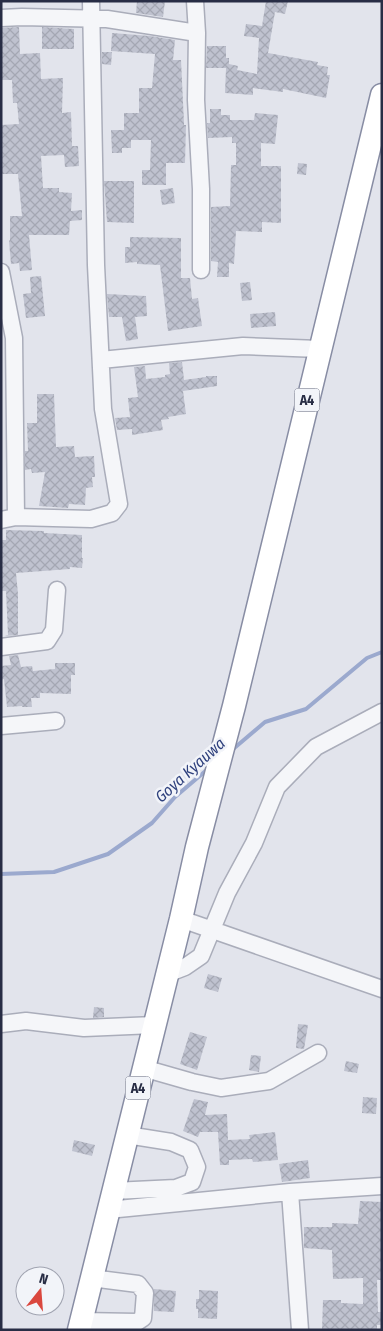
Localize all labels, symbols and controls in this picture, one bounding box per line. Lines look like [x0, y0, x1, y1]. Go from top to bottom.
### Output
road number: A4 [294, 388, 320, 412]
water label: Goya Kyauwa [151, 734, 229, 806]
road number: A4 [126, 1076, 150, 1100]
north arrow [15, 1266, 65, 1316]
text: N [37, 1270, 50, 1288]

